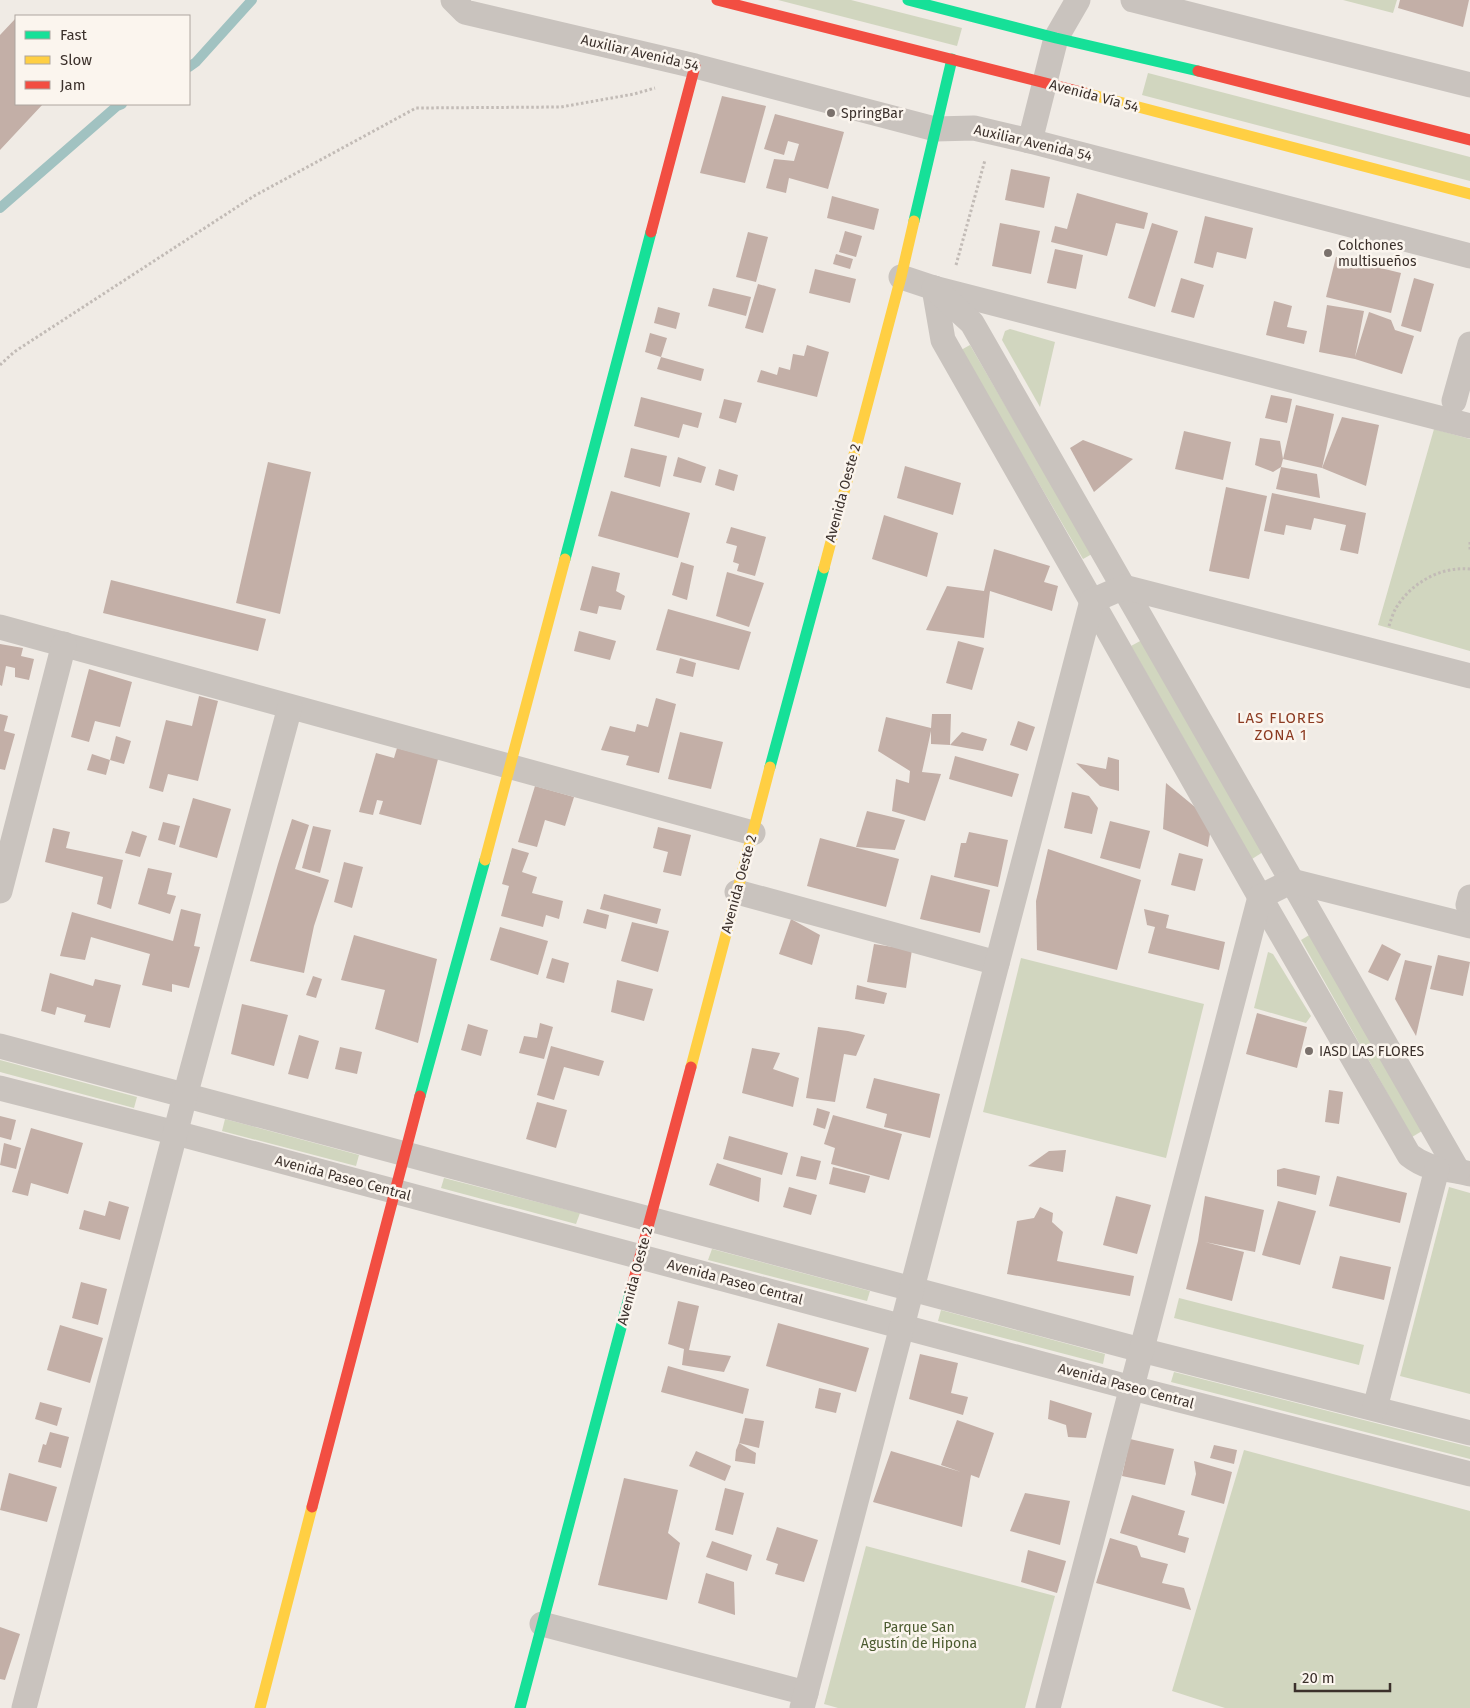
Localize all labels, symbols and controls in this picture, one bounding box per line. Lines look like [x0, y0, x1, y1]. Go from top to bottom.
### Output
legend [15, 15, 190, 105]
text: Fast [60, 26, 87, 44]
street label: Auxiliar Avenida 54 [579, 31, 701, 75]
text: Slow [60, 51, 92, 69]
text: Jam [60, 76, 86, 94]
street label: Avenida Vía 54 [1047, 76, 1141, 116]
place label: SpringBar [841, 105, 904, 122]
marker: SpringBar [825, 107, 837, 119]
street label: Auxiliar Avenida 54 [972, 121, 1094, 165]
place label: Colchones multisueños [1338, 237, 1417, 270]
marker: Colchones multisueños [1322, 247, 1334, 259]
street label: Avenida Oeste 2 [822, 442, 864, 544]
district label: LAS FLORES ZONA 1 [1237, 709, 1325, 744]
street label: Avenida Oeste 2 [718, 833, 760, 935]
place label: IASD LAS FLORES [1319, 1043, 1425, 1060]
marker: IASD LAS FLORES [1303, 1045, 1315, 1057]
street label: Avenida Paseo Central [273, 1152, 413, 1204]
street label: Avenida Oeste 2 [614, 1225, 656, 1327]
street label: Avenida Paseo Central [665, 1256, 805, 1308]
street label: Avenida Paseo Central [1056, 1360, 1196, 1412]
park label: Parque San Agustín de Hipona [861, 1619, 977, 1652]
scale bar [1295, 1660, 1390, 1692]
text: 20 m [1302, 1669, 1335, 1687]

